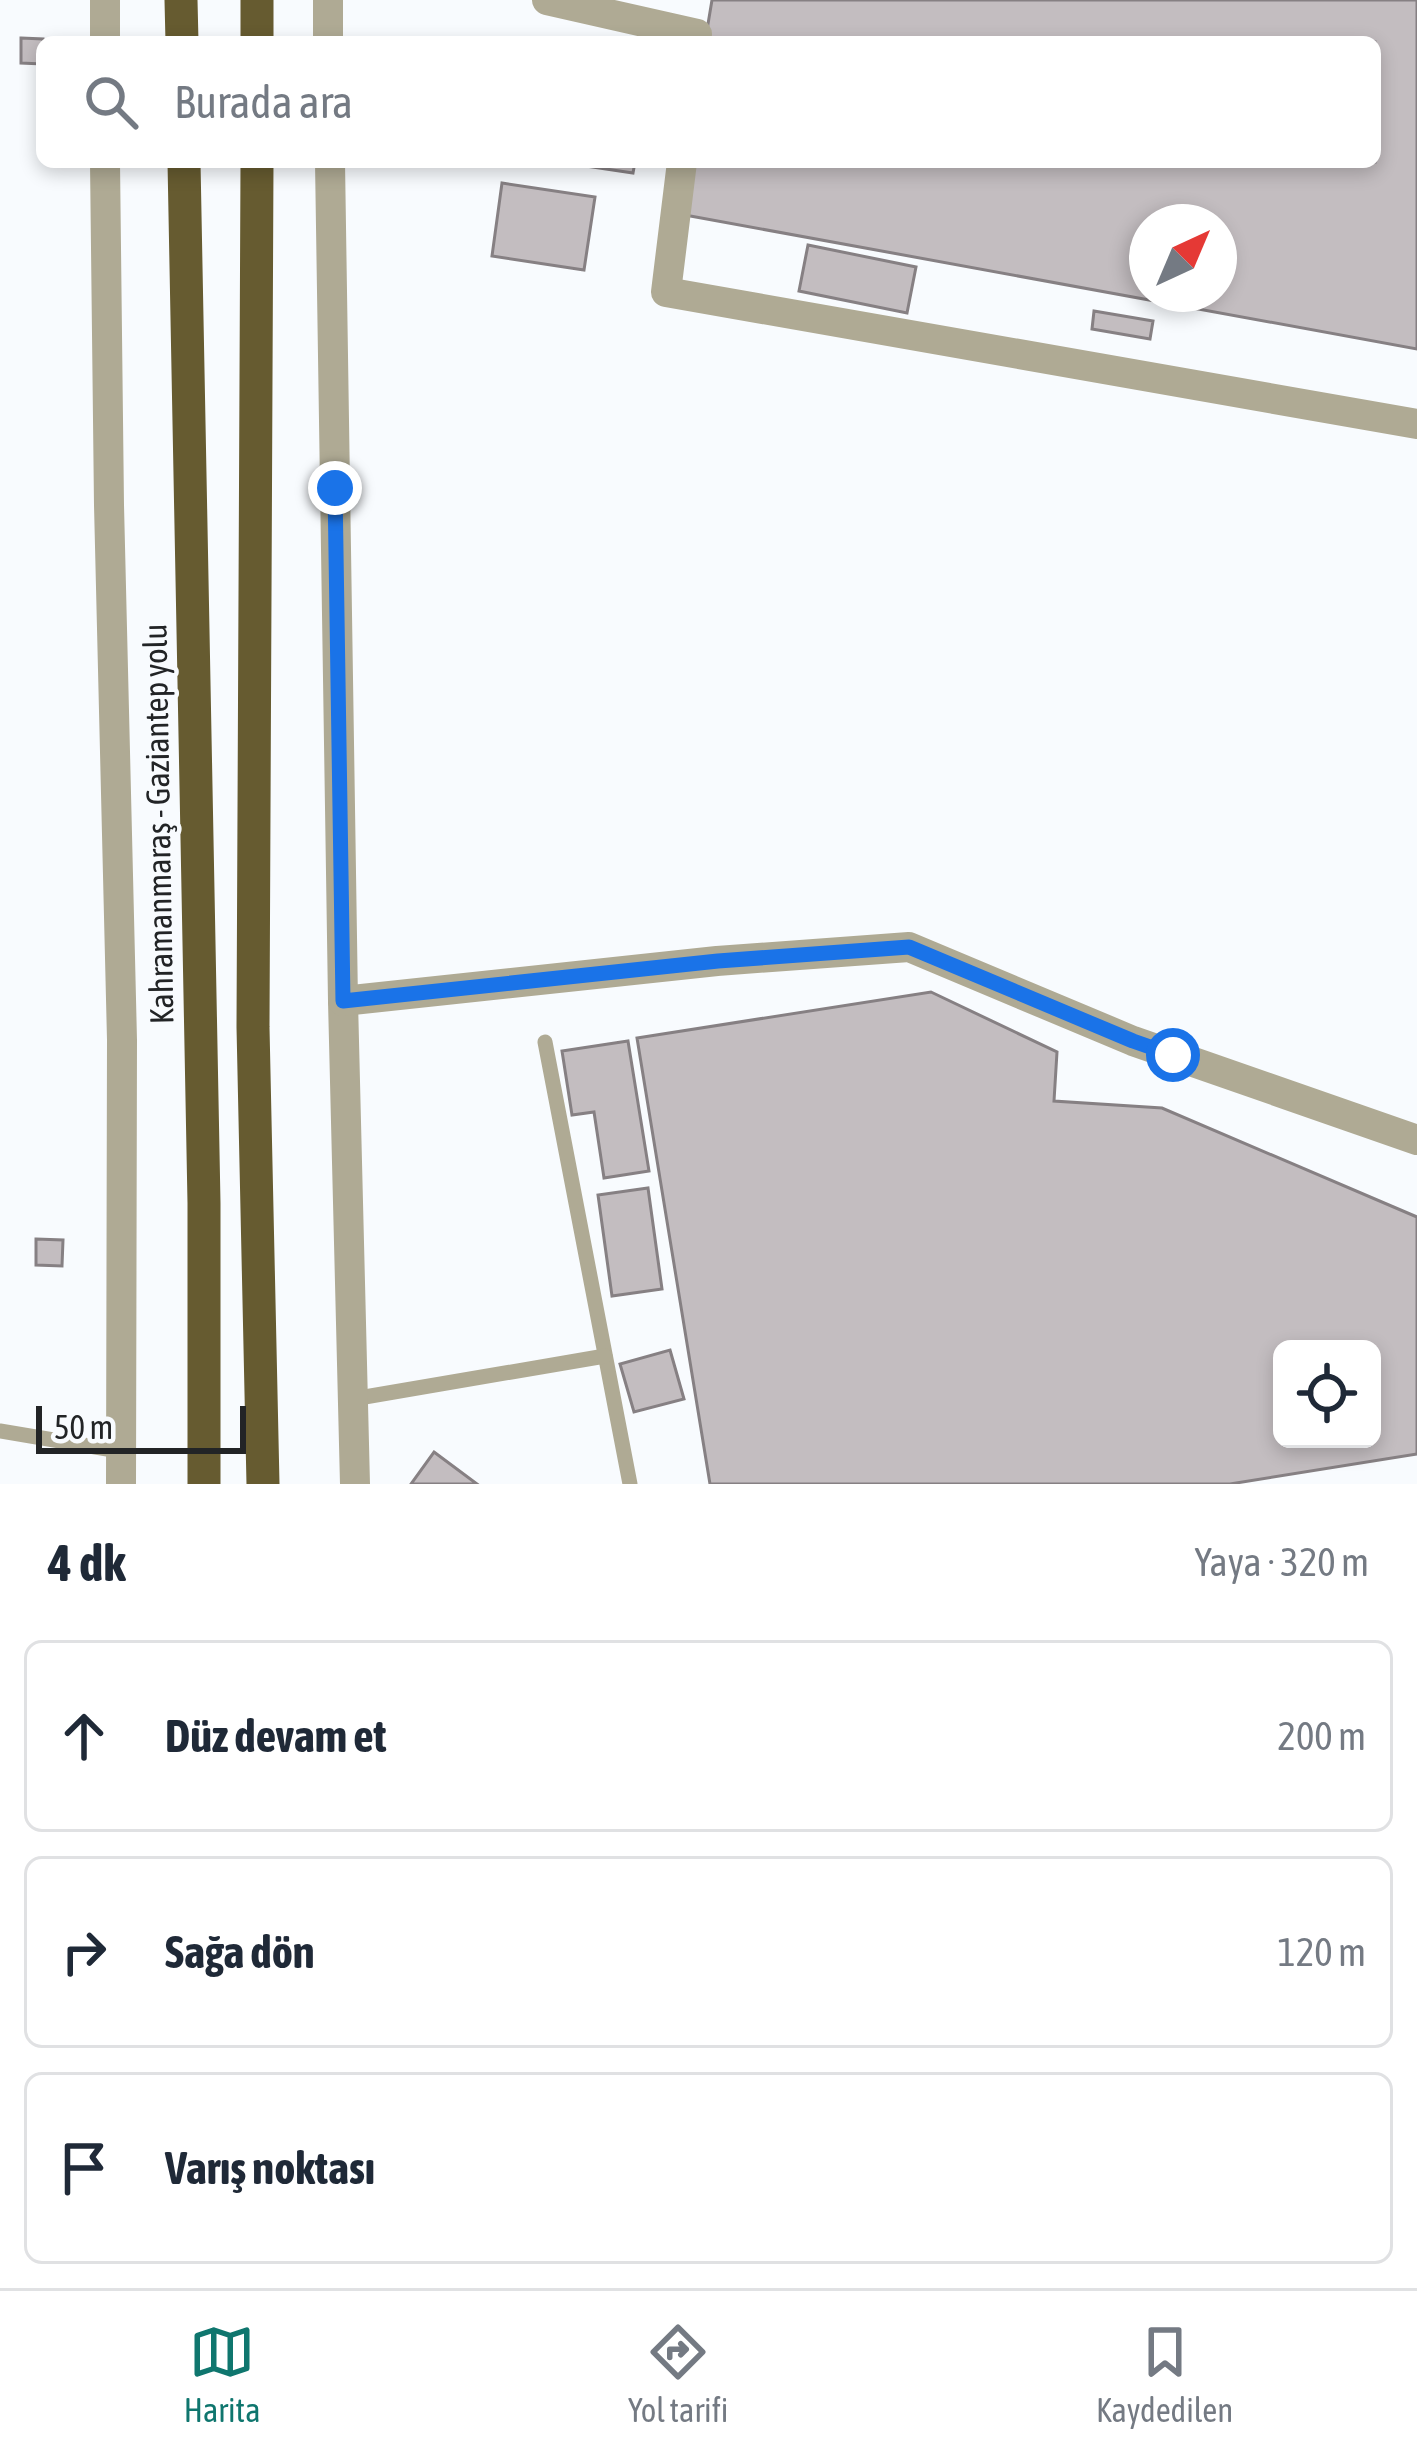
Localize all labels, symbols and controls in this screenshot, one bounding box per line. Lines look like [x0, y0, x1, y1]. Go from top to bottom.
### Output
search box [36, 36, 1381, 168]
icon: search [78, 69, 144, 135]
text: Burada ara [174, 76, 353, 128]
north arrow [1129, 204, 1237, 312]
route end [308, 461, 362, 515]
street label: Kahramanmaraş - Gaziantep yolu [136, 624, 180, 1024]
route start [1146, 1028, 1200, 1082]
map controls [1273, 1340, 1381, 1448]
button: locate [1273, 1340, 1381, 1448]
scale bar [36, 1400, 246, 1453]
text: 50 m [54, 1408, 113, 1446]
text: 4 dk [48, 1533, 126, 1592]
text: Yaya · 320 m [1195, 1540, 1369, 1584]
icon: ahead [51, 1703, 117, 1769]
text: Düz devam et [165, 1710, 387, 1762]
text: 200 m [1278, 1714, 1366, 1758]
icon: right [51, 1919, 117, 1985]
text: Sağa dön [165, 1926, 315, 1978]
text: 120 m [1278, 1930, 1366, 1974]
icon: arrive [51, 2135, 117, 2201]
text: Varış noktası [165, 2142, 375, 2194]
tab: Harita [184, 2319, 260, 2429]
tab: Yol tarifi [628, 2319, 728, 2429]
tab: Kaydedilen [1096, 2319, 1233, 2429]

